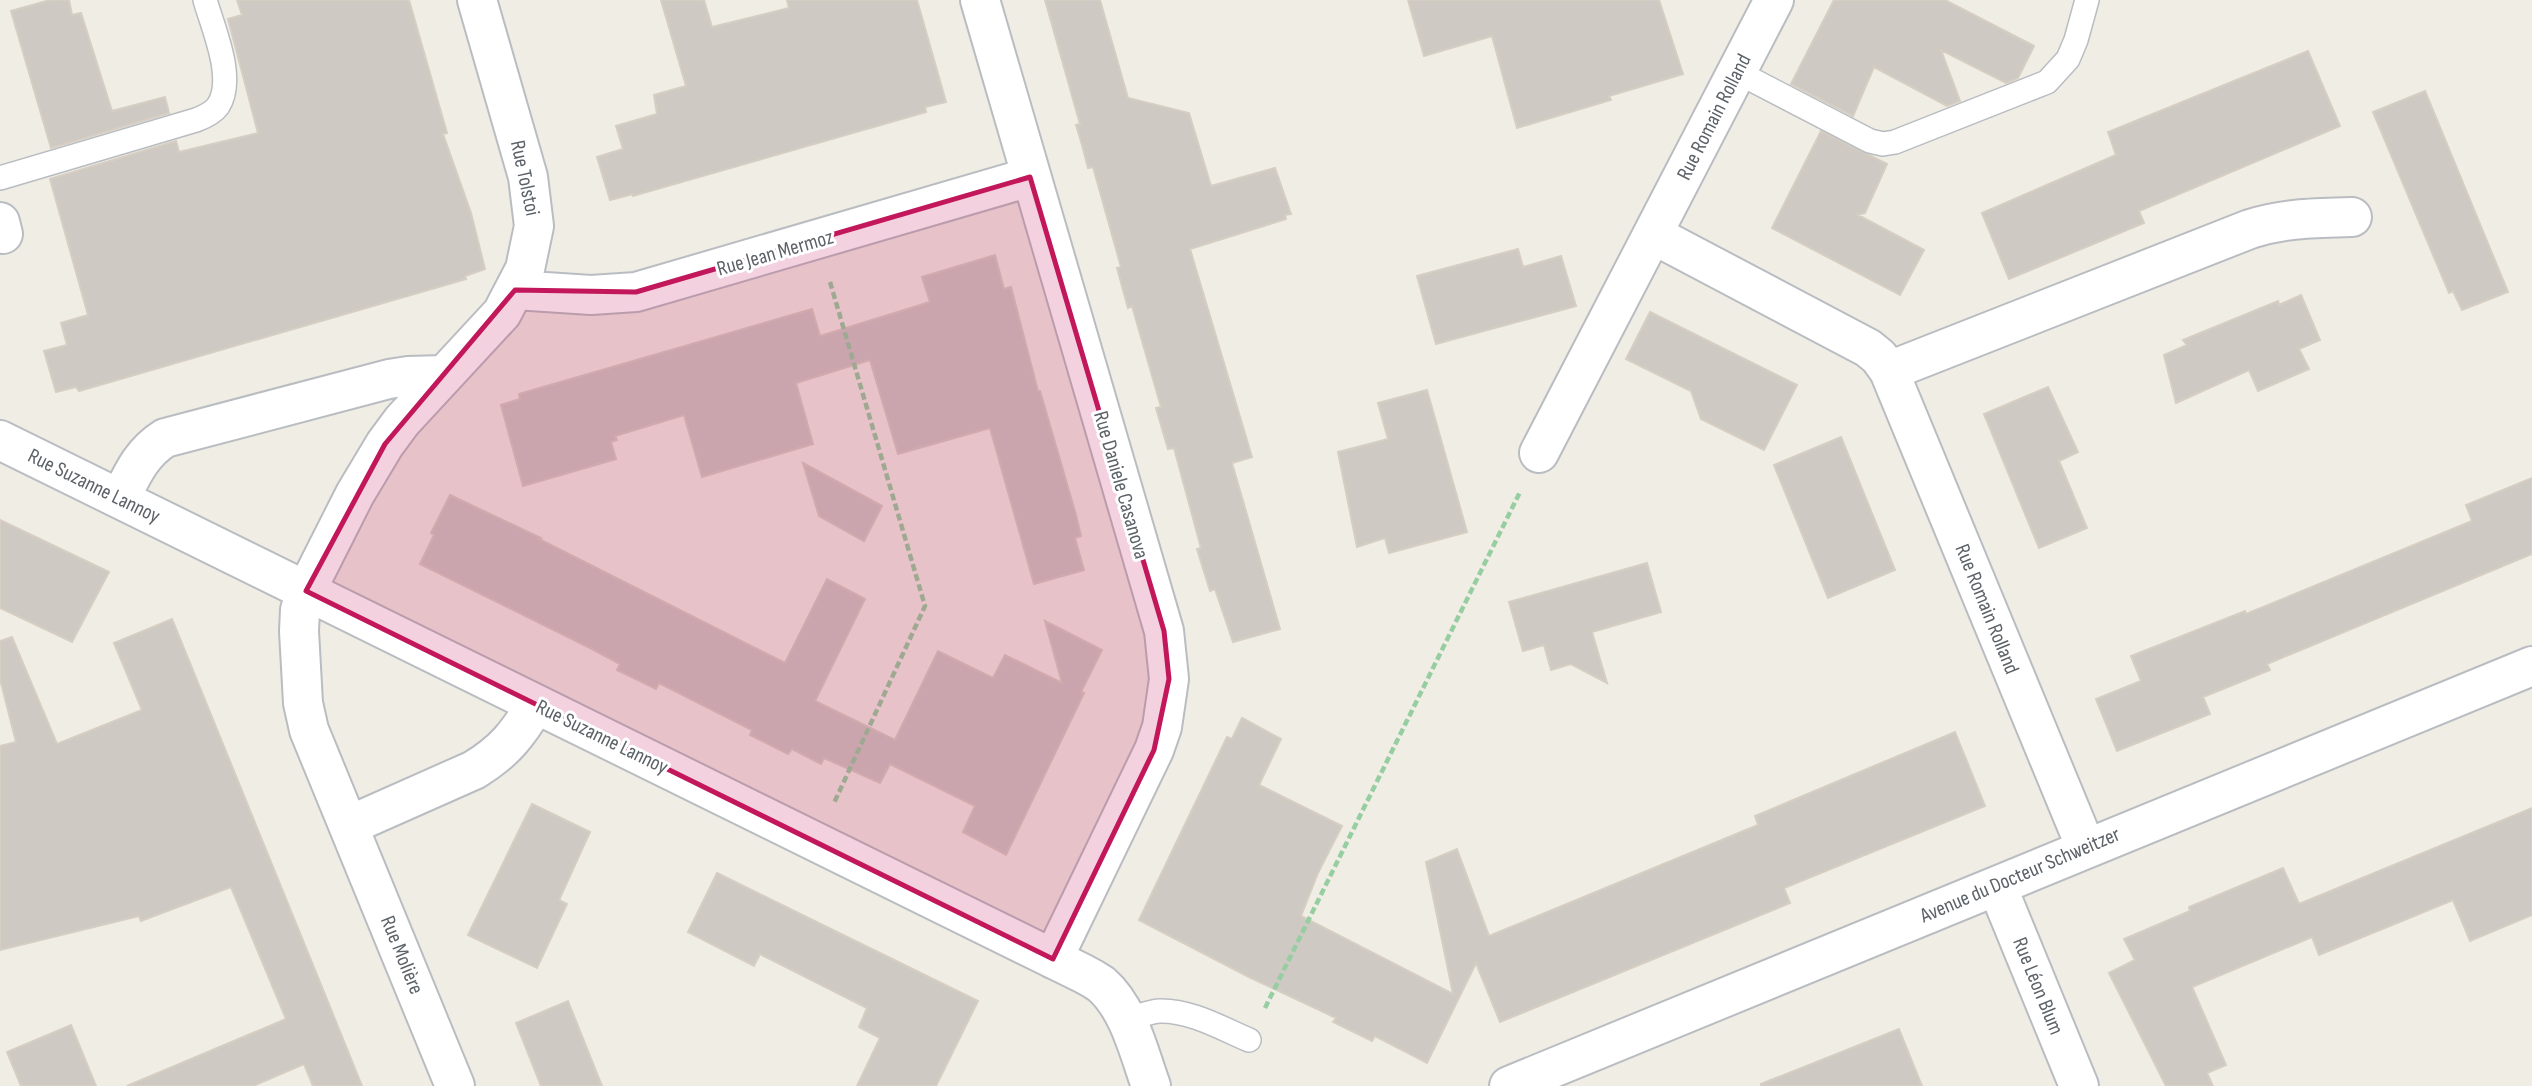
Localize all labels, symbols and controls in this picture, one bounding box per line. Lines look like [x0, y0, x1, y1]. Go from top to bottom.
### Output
street label: Rue Romain Rolland [1672, 50, 1756, 184]
street label: Rue Tolstoi [505, 138, 545, 218]
street label: Rue Jean Mermoz [714, 224, 837, 282]
street label: Rue Daniele Casanova [1088, 408, 1154, 562]
street label: Rue Suzanne Lannoy [24, 443, 164, 529]
street label: Rue Romain Rolland [1950, 540, 2024, 678]
street label: Rue Suzanne Lannoy [532, 694, 672, 780]
street label: Avenue du Docteur Schweitzer [1916, 822, 2124, 929]
street label: Rue Molière [375, 912, 429, 998]
street label: Rue Léon Blum [2007, 934, 2069, 1038]

